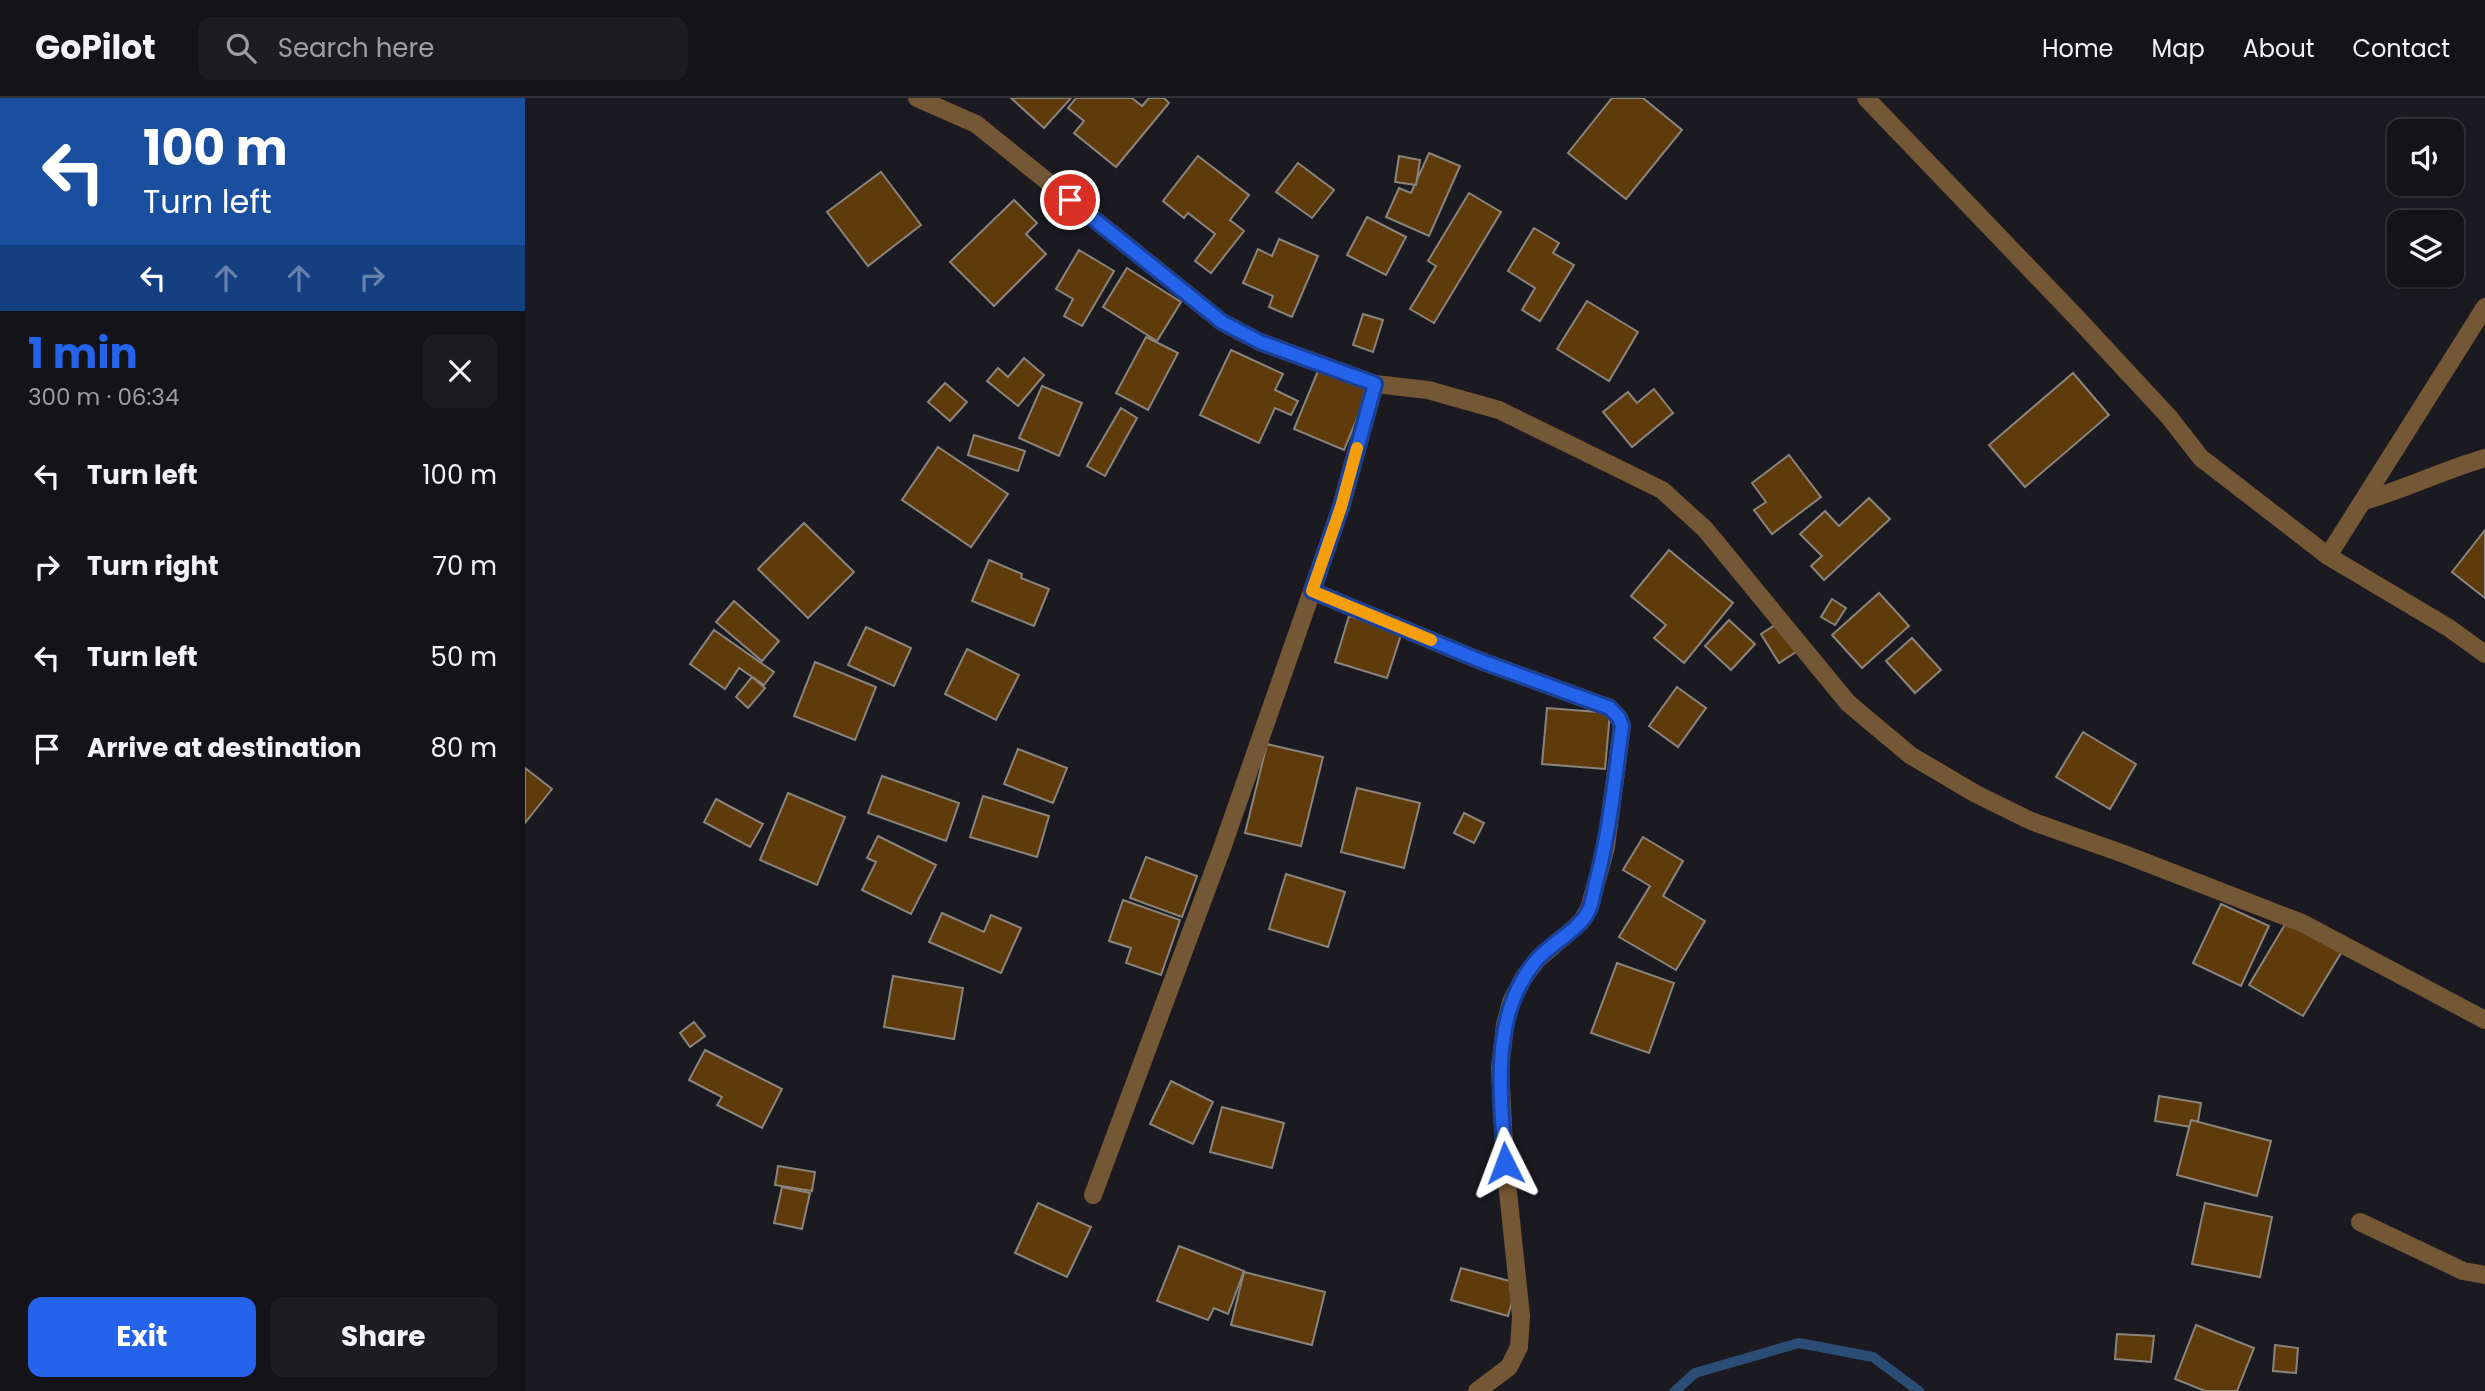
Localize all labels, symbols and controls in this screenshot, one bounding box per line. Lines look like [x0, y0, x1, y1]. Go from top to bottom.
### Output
search box [198, 17, 688, 80]
text: GoPilot [35, 24, 156, 71]
icon: search [222, 29, 260, 67]
text: Search here [278, 30, 434, 66]
text: Home [2042, 32, 2114, 65]
text: Map [2152, 32, 2205, 65]
text: About [2243, 32, 2314, 65]
text: Contact [2352, 32, 2450, 65]
text: 100 m [143, 114, 288, 182]
map controls [2387, 119, 2464, 287]
button: sound [2387, 119, 2464, 196]
icon: left [28, 126, 119, 217]
pin [1040, 170, 1100, 230]
text: Turn left [143, 179, 272, 224]
icon: arrive [1051, 181, 1089, 219]
button: layers [2387, 210, 2464, 287]
icon: left [134, 259, 172, 297]
icon: ahead [207, 259, 245, 297]
icon: ahead [280, 259, 318, 297]
icon: right [353, 259, 391, 297]
text: 1 min [28, 324, 138, 383]
button: close [423, 334, 497, 408]
text: 300 m · 06:34 [28, 381, 179, 413]
icon: left [28, 457, 66, 495]
text: Turn left [87, 457, 198, 493]
text: 100 m [422, 457, 497, 493]
icon: right [28, 548, 66, 586]
text: Turn right [87, 548, 219, 584]
text: 70 m [433, 548, 497, 584]
icon: left [28, 639, 66, 677]
text: Turn left [87, 639, 198, 675]
text: 50 m [431, 639, 497, 675]
icon: arrive [28, 730, 66, 768]
text: Arrive at destination [87, 730, 362, 766]
text: 80 m [431, 730, 497, 766]
position arrow [1468, 1126, 1542, 1200]
button: Exit [28, 1297, 256, 1377]
button: Share [270, 1297, 497, 1377]

